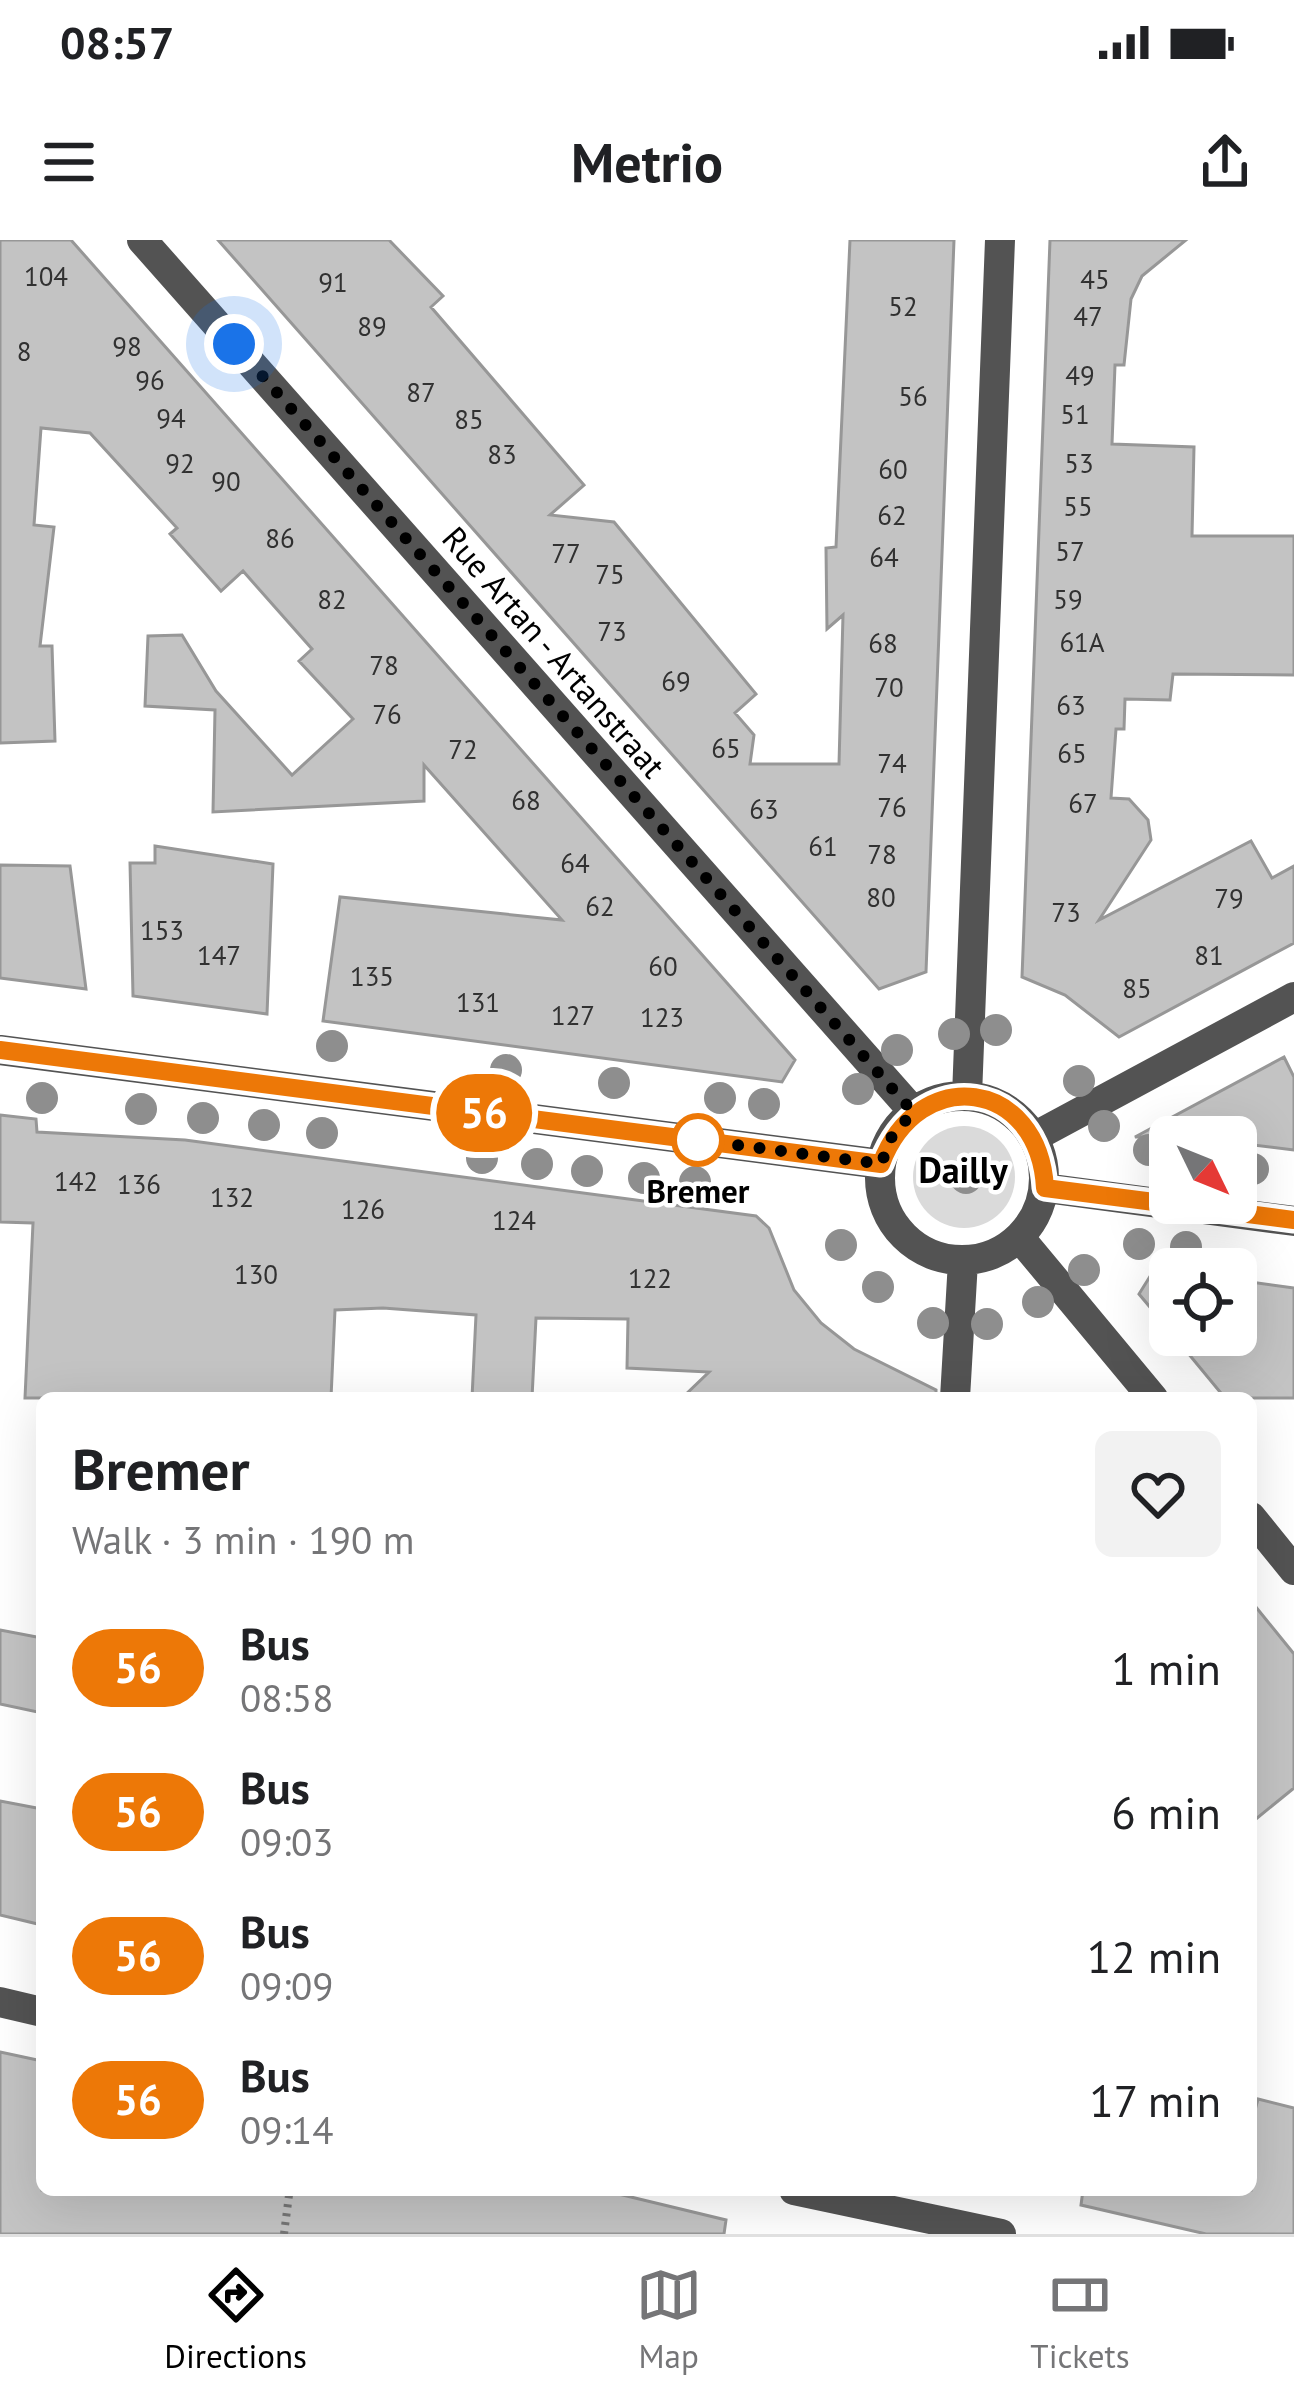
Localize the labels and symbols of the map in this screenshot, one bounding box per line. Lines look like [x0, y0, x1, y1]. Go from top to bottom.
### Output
house number: 104 [24, 259, 68, 293]
house number: 45 [1080, 262, 1110, 296]
house number: 91 [318, 265, 348, 299]
house number: 52 [888, 289, 918, 323]
house number: 47 [1073, 299, 1103, 333]
house number: 89 [357, 309, 387, 343]
your location [204, 314, 264, 374]
house number: 98 [112, 329, 142, 363]
house number: 8 [17, 334, 31, 368]
house number: 49 [1065, 358, 1095, 392]
house number: 96 [135, 363, 165, 397]
house number: 87 [406, 375, 436, 409]
house number: 56 [898, 379, 928, 413]
house number: 51 [1060, 397, 1090, 431]
house number: 94 [156, 401, 186, 435]
house number: 85 [454, 402, 484, 436]
house number: 83 [487, 437, 517, 471]
house number: 92 [165, 446, 195, 480]
house number: 53 [1064, 446, 1094, 480]
house number: 60 [878, 452, 908, 486]
house number: 90 [211, 464, 241, 498]
house number: 55 [1063, 489, 1093, 523]
house number: 62 [877, 498, 907, 532]
street label: Rue Artan - Artanstraat [433, 517, 675, 786]
house number: 86 [265, 521, 295, 555]
house number: 57 [1055, 534, 1085, 568]
house number: 77 [551, 536, 581, 570]
house number: 64 [869, 540, 899, 574]
house number: 75 [595, 557, 625, 591]
house number: 82 [317, 582, 347, 616]
house number: 59 [1053, 582, 1083, 616]
house number: 73 [597, 614, 627, 648]
house number: 61A [1059, 625, 1105, 659]
house number: 68 [868, 626, 898, 660]
house number: 78 [369, 648, 399, 682]
house number: 69 [661, 664, 691, 698]
house number: 70 [874, 670, 904, 704]
house number: 63 [1056, 688, 1086, 722]
house number: 76 [372, 697, 402, 731]
house number: 65 [711, 731, 741, 765]
house number: 72 [448, 732, 478, 766]
house number: 65 [1057, 736, 1087, 770]
house number: 74 [877, 746, 907, 780]
house number: 68 [511, 783, 541, 817]
house number: 67 [1068, 786, 1098, 820]
house number: 76 [877, 790, 907, 824]
house number: 63 [749, 792, 779, 826]
house number: 61 [808, 829, 838, 863]
house number: 78 [867, 837, 897, 871]
house number: 64 [560, 846, 590, 880]
house number: 80 [866, 880, 896, 914]
house number: 79 [1214, 881, 1244, 915]
house number: 62 [585, 889, 615, 923]
house number: 73 [1051, 895, 1081, 929]
house number: 153 [140, 913, 184, 947]
house number: 147 [197, 938, 241, 972]
house number: 81 [1194, 938, 1224, 972]
house number: 60 [648, 949, 678, 983]
house number: 135 [350, 959, 394, 993]
house number: 85 [1122, 971, 1152, 1005]
house number: 131 [456, 985, 500, 1019]
house number: 127 [551, 998, 595, 1032]
house number: 123 [640, 1000, 684, 1034]
line badge: 56 [430, 1074, 538, 1152]
marker: Bremer [673, 1115, 723, 1165]
north arrow [1149, 1116, 1257, 1224]
district label: Dailly [918, 1146, 1008, 1193]
house number: 142 [54, 1164, 98, 1198]
house number: 136 [117, 1167, 161, 1201]
place label: Bremer [647, 1169, 750, 1212]
house number: 132 [210, 1180, 254, 1214]
house number: 126 [341, 1192, 385, 1226]
house number: 124 [492, 1203, 536, 1237]
house number: 130 [234, 1257, 278, 1291]
house number: 122 [628, 1261, 672, 1295]

